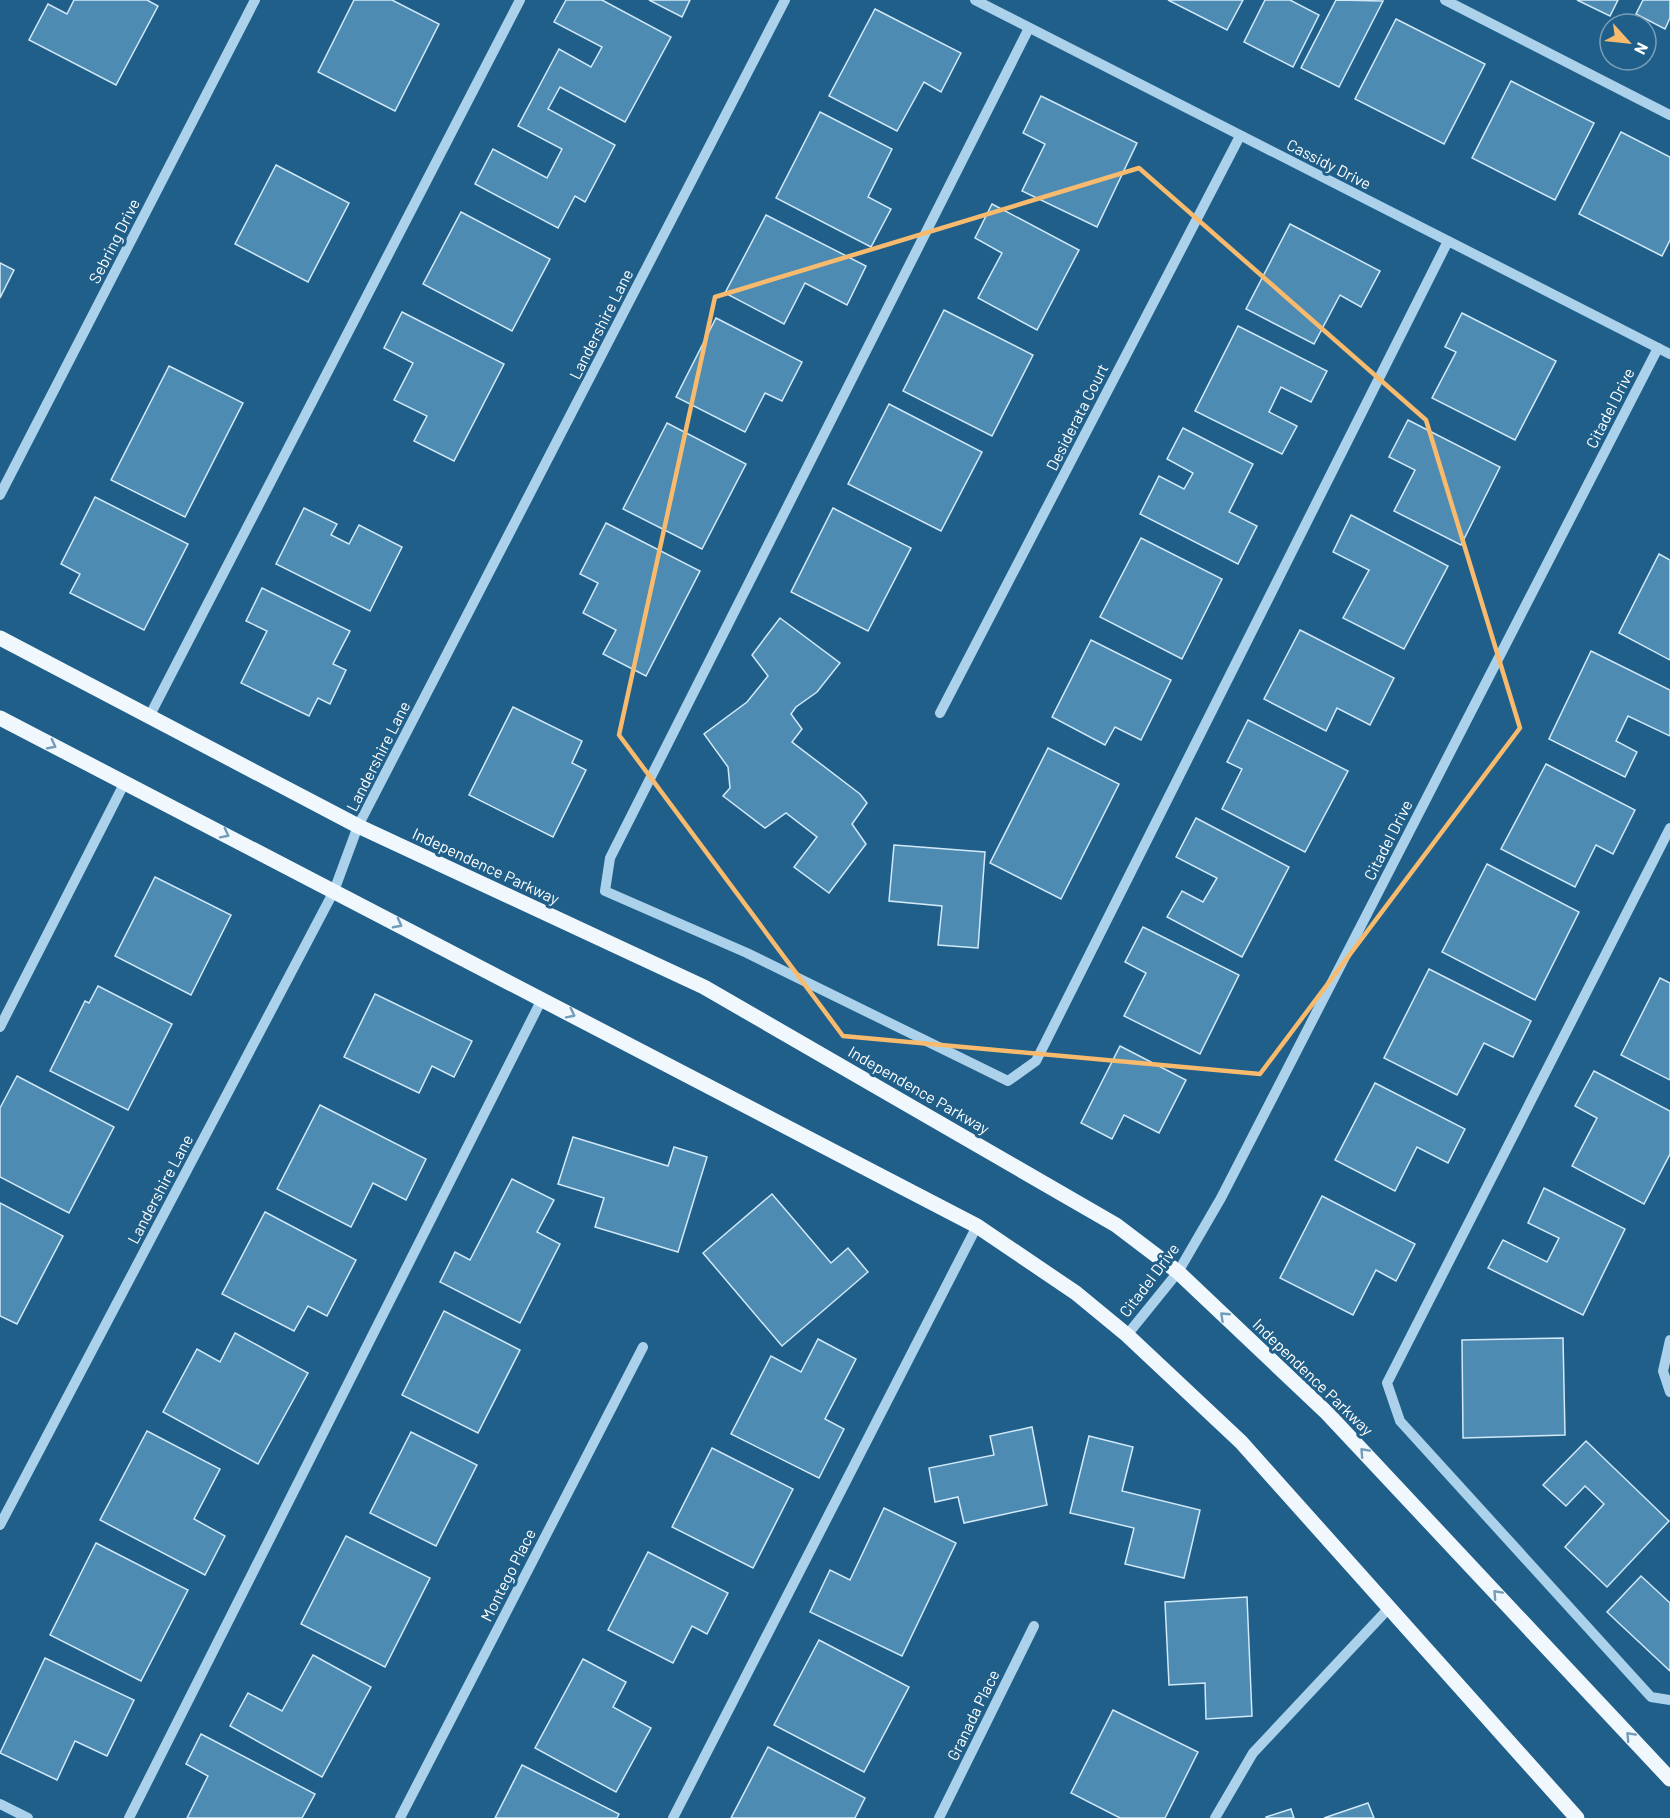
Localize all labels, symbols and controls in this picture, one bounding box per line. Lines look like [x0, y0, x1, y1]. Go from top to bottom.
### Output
north arrow [1598, 12, 1658, 72]
text: N [1631, 40, 1653, 58]
street label: Cassidy Drive [1284, 134, 1375, 193]
street label: Sebring Drive [84, 195, 143, 286]
street label: Landershire Lane [565, 266, 636, 382]
street label: Desiderata Court [1041, 360, 1112, 473]
street label: Citadel Drive [1581, 364, 1638, 451]
street label: Landershire Lane [342, 698, 413, 814]
one-way arrow [46, 737, 57, 749]
street label: Citadel Drive [1359, 796, 1416, 883]
street label: Independence Parkway [410, 823, 563, 908]
one-way arrow [219, 827, 230, 839]
one-way arrow [392, 917, 402, 928]
one-way arrow [565, 1007, 576, 1019]
street label: Independence Parkway [845, 1041, 994, 1138]
street label: Landershire Lane [123, 1131, 196, 1247]
street label: Citadel Drive [1115, 1239, 1183, 1320]
one-way arrow [1220, 1312, 1231, 1323]
street label: Independence Parkway [1249, 1314, 1378, 1439]
one-way arrow [1360, 1448, 1371, 1458]
street label: Montego Place [476, 1525, 539, 1624]
one-way arrow [1493, 1590, 1504, 1601]
street label: Granada Place [942, 1666, 1003, 1763]
one-way arrow [1626, 1733, 1637, 1743]

